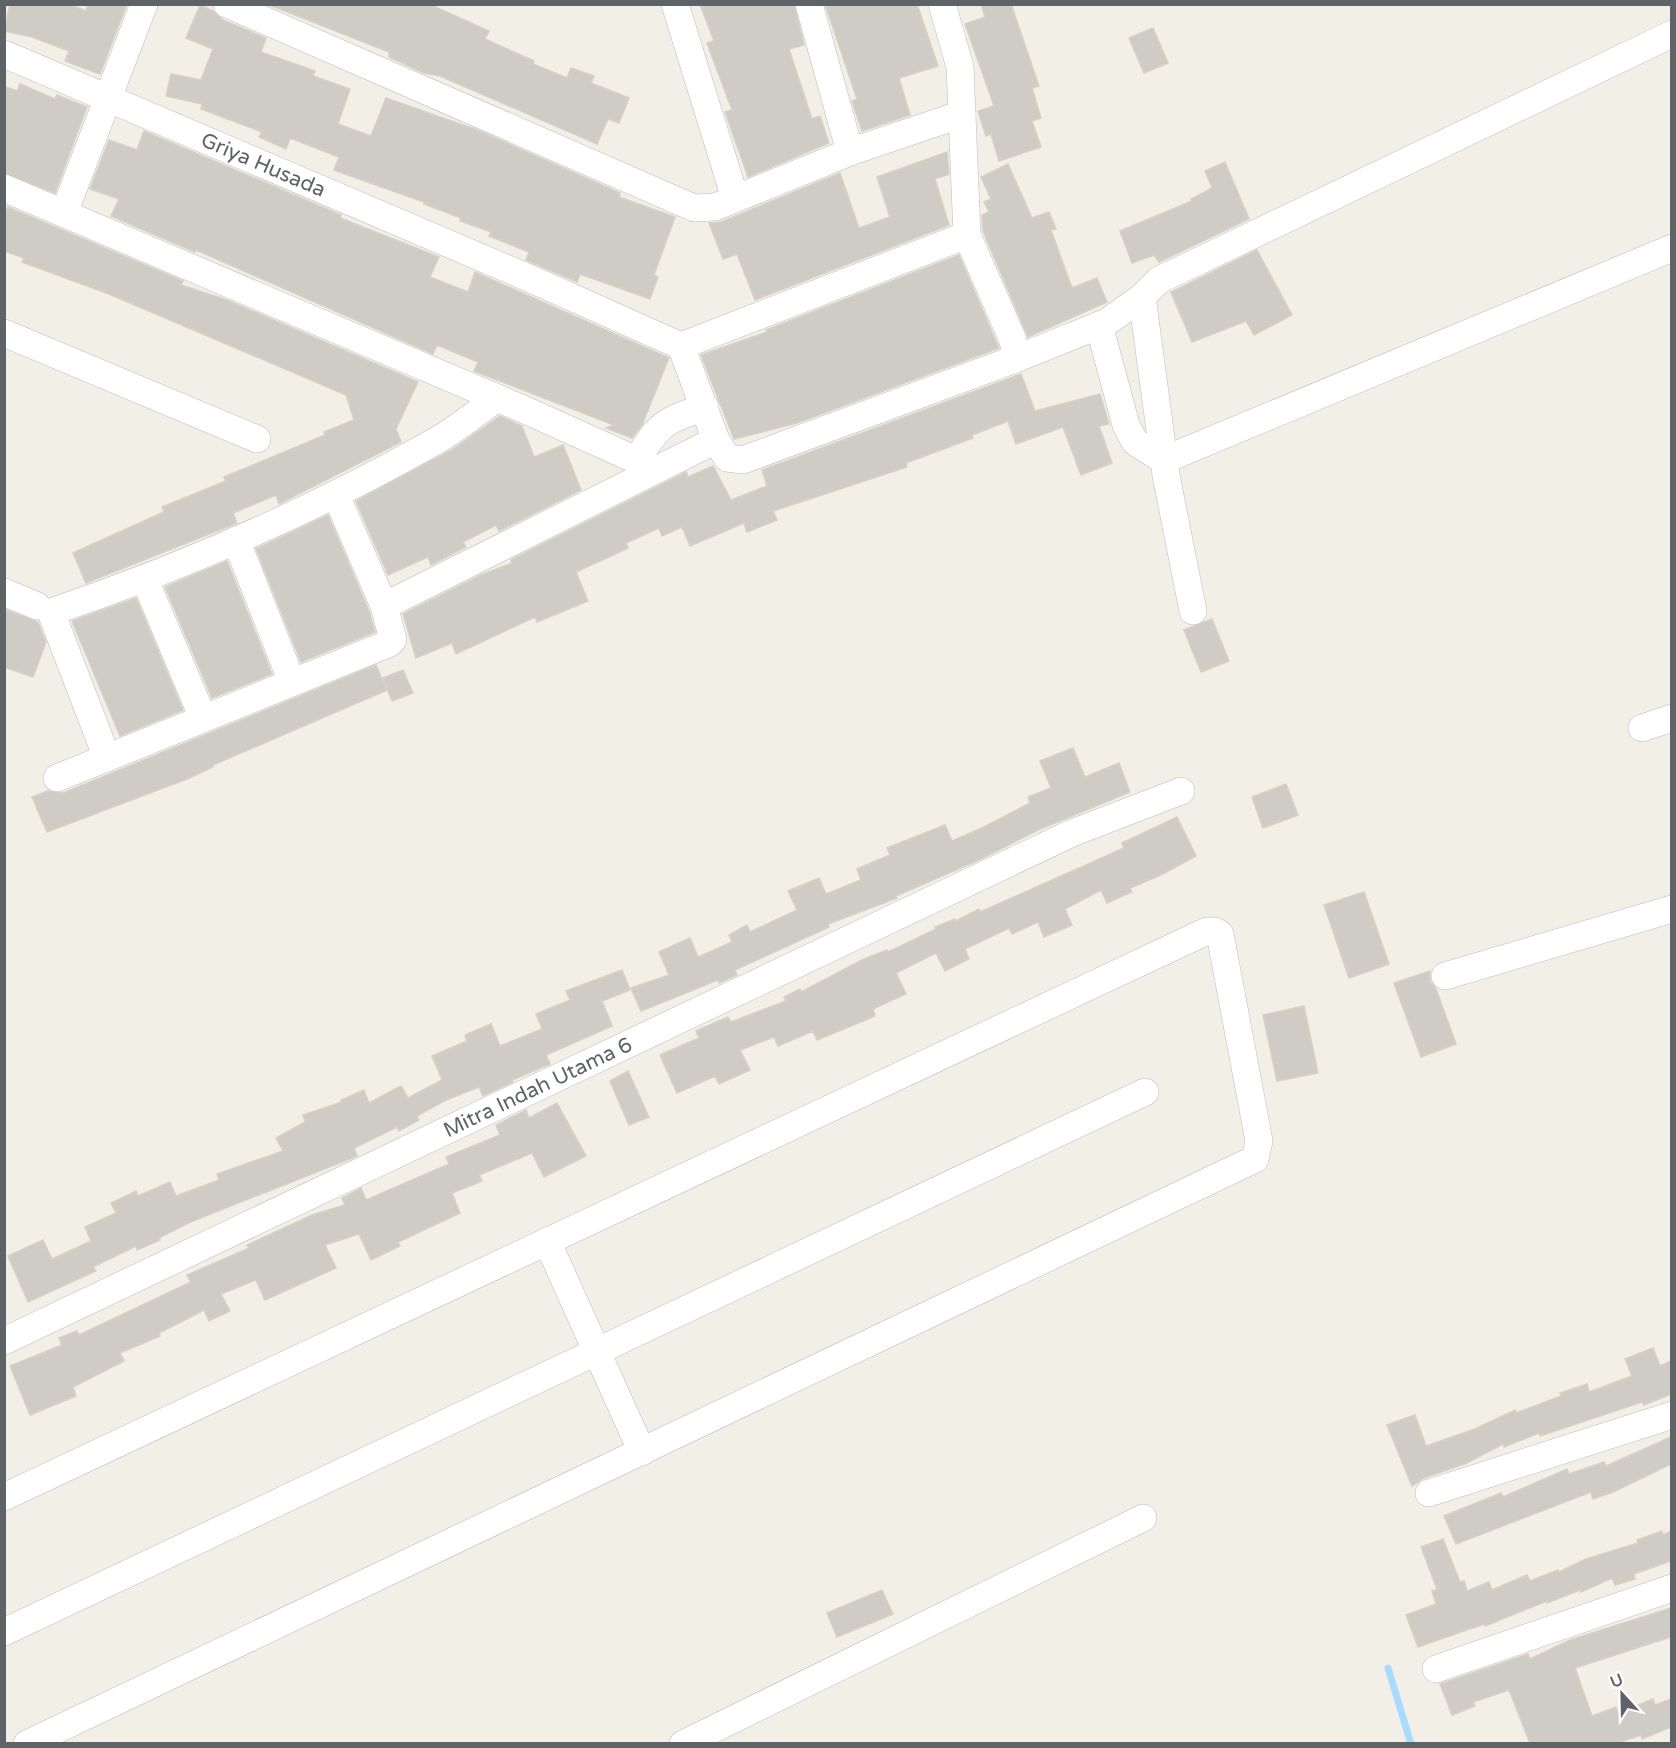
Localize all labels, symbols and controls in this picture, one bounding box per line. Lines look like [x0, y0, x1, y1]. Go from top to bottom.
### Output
street label: Griya Husada [197, 127, 329, 202]
street label: Mitra Indah Utama 6 [439, 1032, 636, 1143]
north arrow [1592, 1664, 1652, 1724]
text: U [1607, 1669, 1626, 1693]

